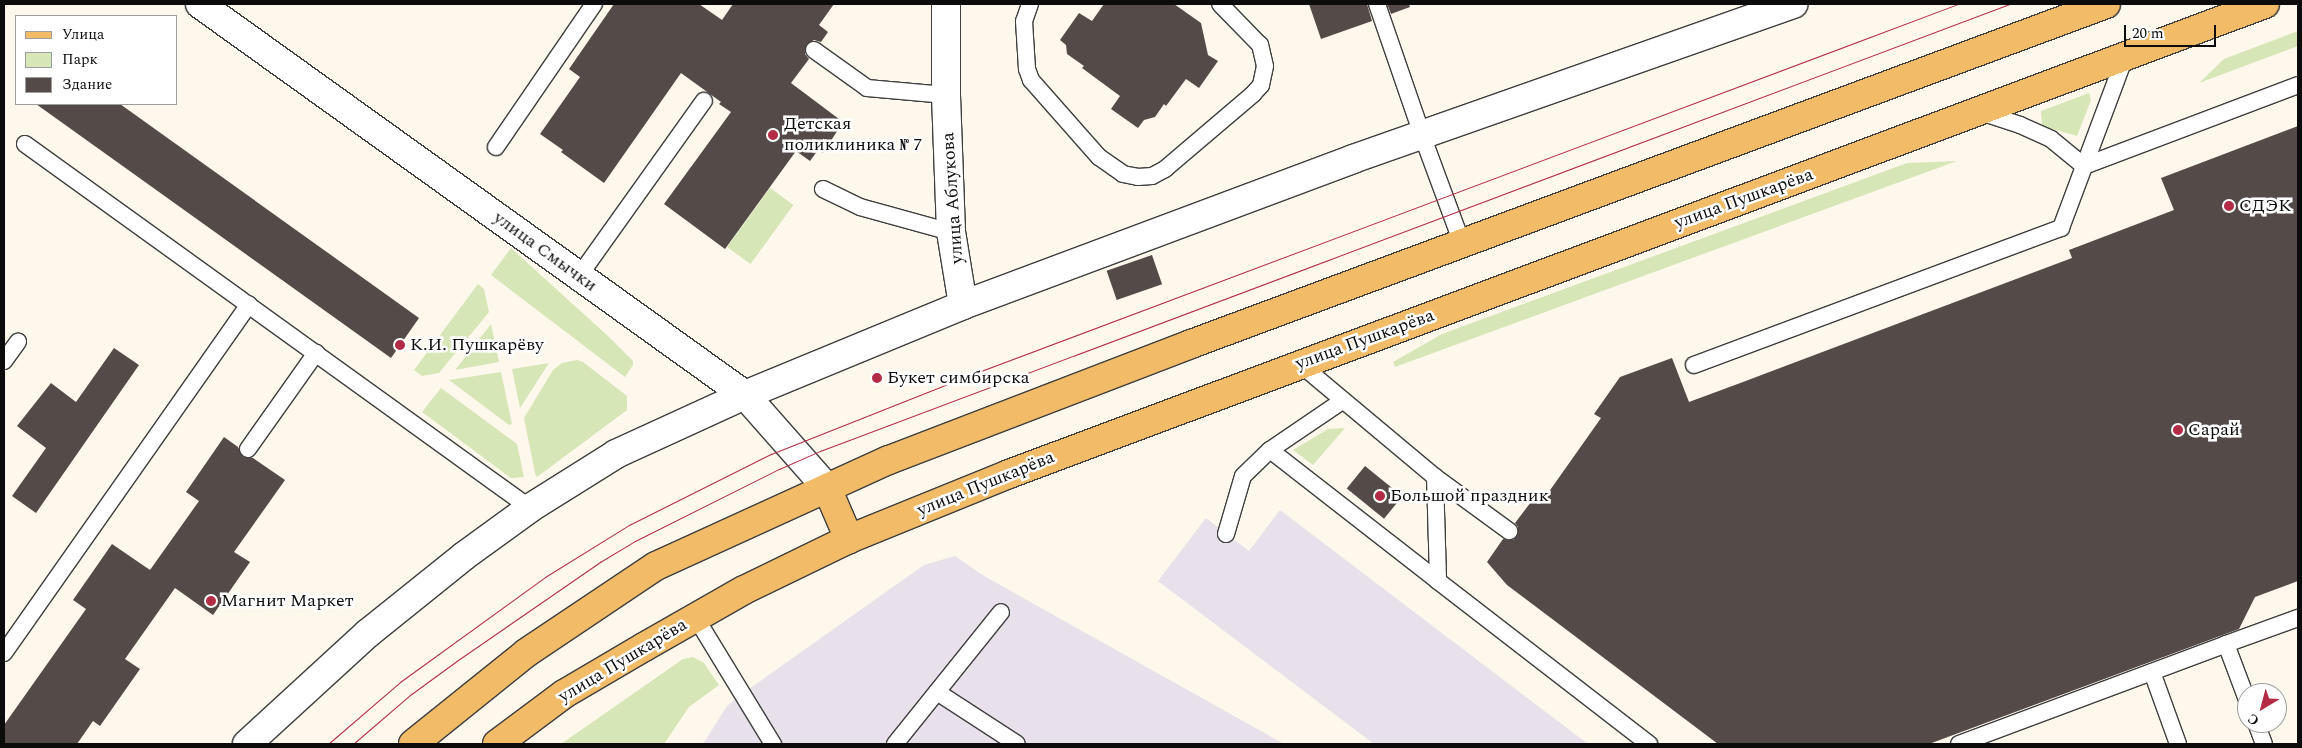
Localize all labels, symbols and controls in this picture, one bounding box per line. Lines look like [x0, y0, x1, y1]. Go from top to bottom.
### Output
legend [15, 15, 178, 105]
scale bar [2127, 15, 2220, 47]
text: 20 m [2132, 22, 2164, 45]
text: Улица [62, 23, 104, 46]
text: Парк [62, 48, 98, 71]
text: Здание [62, 73, 112, 96]
place label: Детская поликлиника № 7 [784, 114, 922, 156]
marker: Детская поликлиника № 7 [766, 128, 780, 142]
street label: улица Аблукова [938, 131, 968, 265]
street label: улица Пушкарёва [1672, 164, 1816, 234]
place label: СДЭК [2239, 195, 2291, 217]
marker: СДЭК [2223, 200, 2235, 212]
street label: улица Смычки [489, 207, 601, 297]
street label: улица Пушкарёва [1293, 305, 1437, 375]
place label: К.И. Пушкарёву [410, 334, 544, 356]
marker: К.И. Пушкарёву [394, 339, 406, 351]
place label: Букет симбирска [887, 367, 1030, 389]
marker: Букет симбирска [871, 372, 883, 384]
place label: Сарай [2188, 419, 2240, 441]
marker: Сарай [2172, 424, 2184, 436]
street label: улица Пушкарёва [914, 447, 1058, 521]
place label: Большой праздник [1390, 485, 1549, 507]
marker: Большой праздник [1374, 490, 1386, 502]
place label: Магнит Маркет [221, 590, 354, 612]
marker: Магнит Маркет [205, 595, 217, 607]
street label: улица Пушкарёва [555, 614, 691, 708]
north arrow [2237, 683, 2287, 733]
text: С [2243, 708, 2264, 731]

